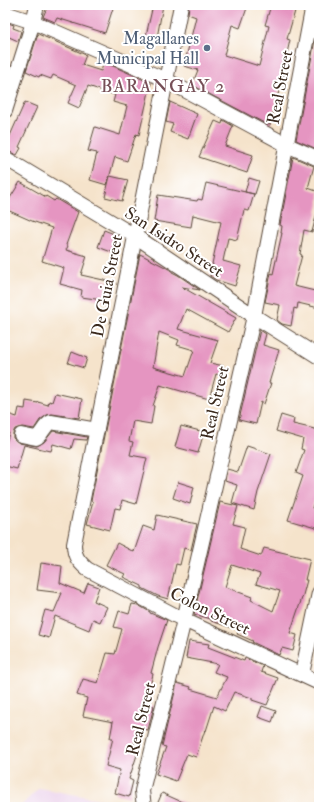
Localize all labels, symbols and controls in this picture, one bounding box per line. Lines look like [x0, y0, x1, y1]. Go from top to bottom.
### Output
place label: Magallanes Municipal Hall [96, 28, 200, 70]
marker: Magallanes Municipal Hall [202, 43, 212, 53]
street label: Real Street [263, 48, 298, 126]
district label: BARANGAY 2 [101, 75, 225, 98]
street label: San Isidro Street [121, 202, 228, 282]
street label: De Guia Street [87, 233, 127, 339]
street label: Real Street [196, 364, 234, 442]
street label: Colon Street [167, 583, 254, 640]
street label: Real Street [122, 680, 160, 758]

